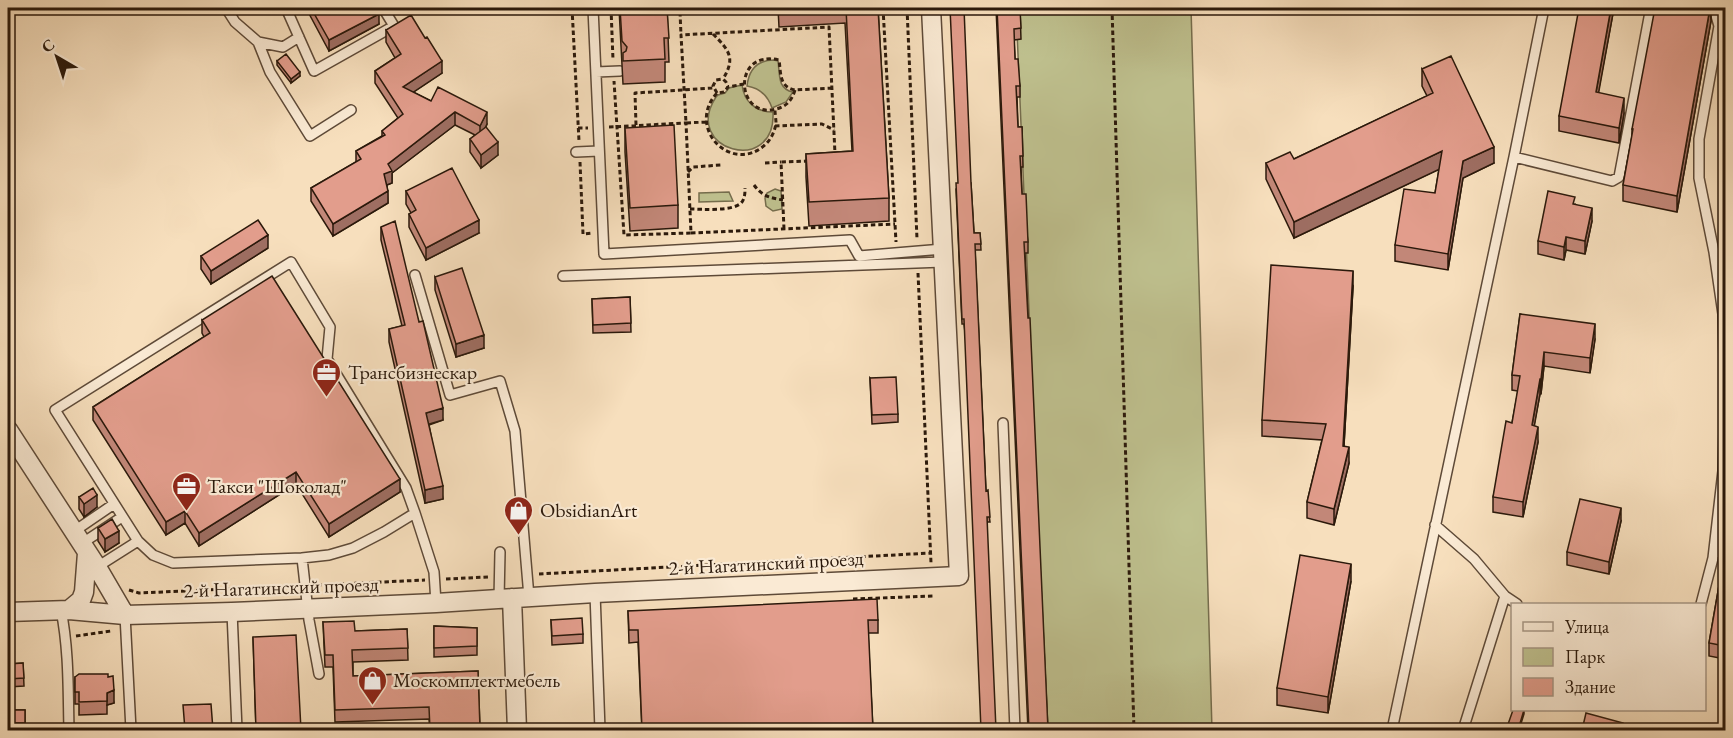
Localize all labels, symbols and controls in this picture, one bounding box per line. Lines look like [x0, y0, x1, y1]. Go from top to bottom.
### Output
north arrow [27, 27, 87, 87]
text: С [37, 34, 59, 57]
office icon: Трансбизнескар [311, 356, 343, 398]
place label: Трансбизнескар [348, 359, 477, 385]
office icon: Такси "Шоколад" [170, 470, 202, 512]
place label: Такси "Шоколад" [207, 473, 347, 499]
shop icon: ObsidianArt [503, 494, 535, 536]
place label: ObsidianArt [540, 497, 638, 523]
street label: 2-й Нагатинский проезд [668, 545, 864, 581]
street label: 2-й Нагатинский проезд [183, 571, 379, 603]
legend [1511, 603, 1706, 711]
text: Улица [1564, 615, 1610, 638]
text: Парк [1565, 645, 1605, 668]
shop icon: Москомплектмебель [356, 664, 388, 706]
place label: Москомплектмебель [393, 667, 560, 693]
text: Здание [1565, 675, 1615, 698]

